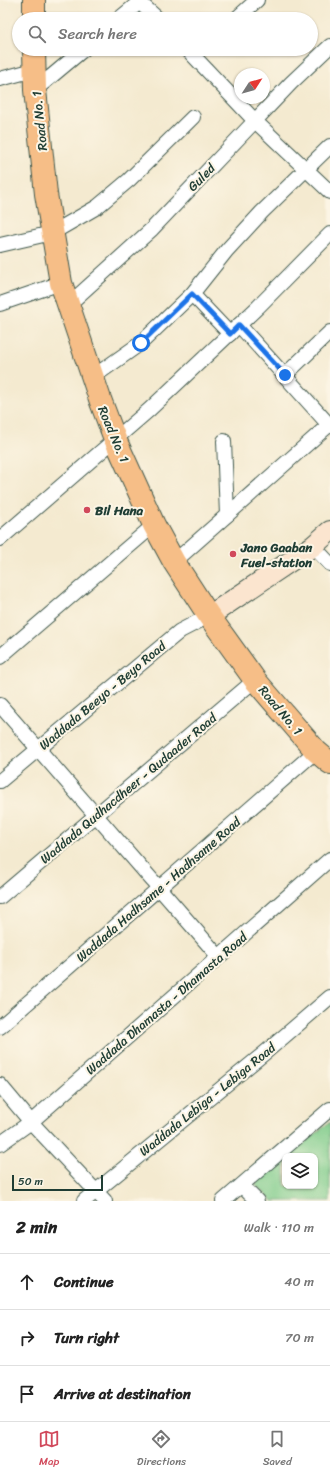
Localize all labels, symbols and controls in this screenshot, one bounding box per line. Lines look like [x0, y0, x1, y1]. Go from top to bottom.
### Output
search box [12, 12, 318, 56]
text: Search here [58, 21, 137, 47]
icon: search [26, 23, 48, 45]
north arrow [234, 68, 270, 104]
street label: Road No. 1 [25, 90, 54, 152]
street label: Guled [182, 157, 222, 197]
route start [132, 334, 150, 352]
route end [276, 366, 294, 384]
street label: Road No. 1 [91, 402, 136, 467]
place label: Bil Hana [95, 499, 144, 522]
marker: Bil Hana [82, 505, 92, 515]
place label: Jano Gaaban Fuel-station [240, 536, 313, 574]
marker: Jano Gaaban Fuel-station [228, 549, 238, 559]
street label: Waddada Beeyo - Beyo Road [33, 634, 172, 756]
street label: Road No. 1 [253, 680, 309, 741]
street label: Waddada Qudhacdheer - Qudaader Road [35, 706, 223, 870]
street label: Waddada Hadhsame - Hadhsame Road [71, 810, 247, 968]
street label: Waddada Dhamasta - Dhamasta Road [80, 926, 253, 1080]
street label: Waddada Lebiga - Lebiga Road [134, 1036, 282, 1162]
map controls [282, 1153, 318, 1189]
button: layers [282, 1153, 318, 1189]
text: 50 m [18, 1172, 43, 1191]
scale bar [12, 1173, 103, 1192]
text: 2 min [16, 1212, 57, 1242]
text: Walk · 110 m [244, 1216, 314, 1239]
text: Continue [54, 1269, 114, 1295]
text: 40 m [284, 1270, 314, 1293]
icon: ahead [16, 1271, 38, 1293]
text: Turn right [54, 1325, 119, 1351]
text: 70 m [285, 1326, 314, 1349]
icon: right [16, 1327, 38, 1349]
text: Arrive at destination [54, 1381, 191, 1407]
icon: arrive [16, 1383, 38, 1405]
tab: Map [38, 1428, 60, 1471]
tab: Directions [137, 1428, 186, 1471]
tab: Saved [263, 1428, 292, 1471]

